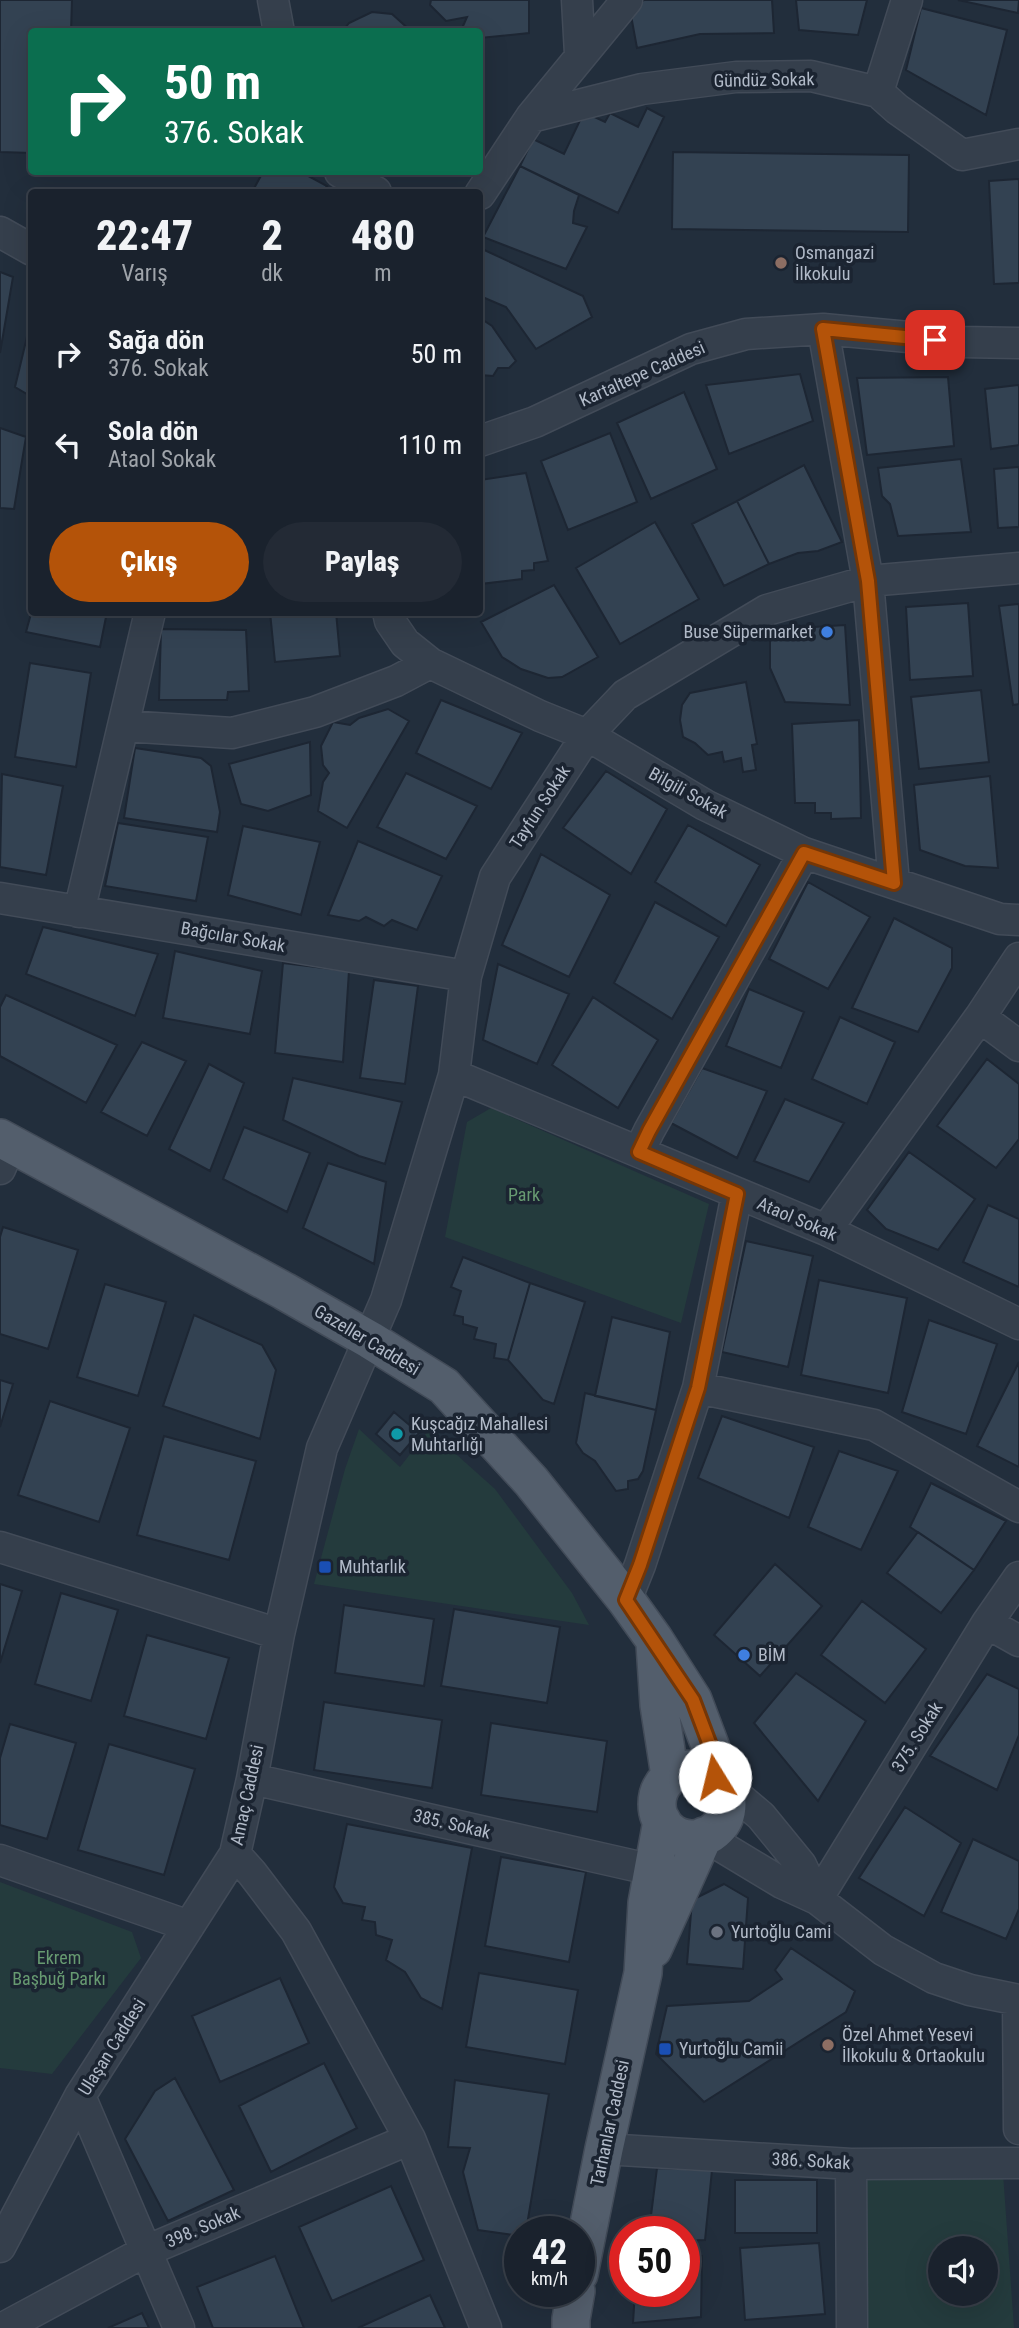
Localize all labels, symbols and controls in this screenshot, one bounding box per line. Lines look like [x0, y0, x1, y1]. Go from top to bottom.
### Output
text: 50 m [164, 54, 261, 111]
icon: right [49, 56, 140, 147]
street label: Gündüz Sokak [713, 68, 815, 91]
text: 376. Sokak [164, 113, 304, 151]
text: 22:47 [96, 211, 193, 260]
text: 2 [261, 211, 283, 260]
text: 480 [351, 211, 415, 260]
place label: Osmangazi İlkokulu [795, 242, 874, 284]
marker: Osmangazi İlkokulu [773, 255, 789, 271]
text: Varış [121, 260, 168, 287]
text: dk [261, 260, 283, 287]
text: m [374, 260, 392, 287]
pin [905, 310, 965, 370]
icon: arrive [916, 321, 954, 359]
text: Sağa dön [108, 325, 204, 355]
icon: right [49, 335, 87, 373]
street label: Kartaltepe Caddesi [576, 336, 708, 411]
text: 50 m [411, 339, 462, 369]
text: 376. Sokak [108, 355, 209, 382]
text: Sola dön [108, 416, 198, 446]
icon: left [49, 426, 87, 464]
text: 110 m [398, 430, 462, 460]
text: Ataol Sokak [108, 446, 216, 473]
button: Çıkış [49, 522, 249, 602]
button: Paylaş [263, 522, 462, 602]
place label: Buse Süpermarket [684, 621, 813, 642]
marker: Buse Süpermarket [819, 624, 835, 640]
street label: Tayfun Sokak [505, 761, 574, 852]
street label: Bilgili Sokak [645, 762, 731, 823]
street label: Bağcılar Sokak [179, 917, 287, 956]
park label: Park [508, 1184, 540, 1205]
street label: Ataol Sokak [754, 1192, 840, 1245]
street label: Gazeller Caddesi [311, 1300, 424, 1379]
place label: Kuşcağız Mahallesi Muhtarlığı [411, 1413, 548, 1455]
marker: Kuşcağız Mahallesi Muhtarlığı [389, 1426, 405, 1442]
place label: Muhtarlık [339, 1556, 406, 1577]
marker: Muhtarlık [317, 1559, 333, 1575]
place label: BİM [758, 1644, 786, 1665]
marker: BİM [736, 1647, 752, 1663]
street label: 375. Sokak [887, 1698, 946, 1776]
position arrow [678, 1740, 752, 1814]
street label: Amaç Caddesi [226, 1743, 267, 1847]
street label: 385. Sokak [411, 1804, 493, 1843]
place label: Yurtoğlu Cami [731, 1921, 831, 1942]
marker: Yurtoğlu Cami [709, 1924, 725, 1940]
park label: Ekrem Başbuğ Parkı [12, 1947, 106, 1989]
street label: Ulaşan Caddesi [74, 1995, 150, 2099]
place label: Özel Ahmet Yesevi İlkokulu & Ortaokulu [842, 2024, 985, 2066]
marker: Özel Ahmet Yesevi İlkokulu & Ortaokulu [820, 2037, 836, 2053]
place label: Yurtoğlu Camii [679, 2038, 783, 2059]
marker: Yurtoğlu Camii [657, 2041, 673, 2057]
street label: Tarhanlar Caddesi [586, 2058, 633, 2188]
street label: 386. Sokak [771, 2148, 851, 2173]
street label: 398. Sokak [162, 2201, 243, 2252]
speed limit sign: 50 [609, 2216, 700, 2307]
text: 42 [532, 2232, 567, 2273]
map controls [928, 2236, 998, 2306]
button: sound [928, 2236, 998, 2306]
text: km/h [531, 2268, 568, 2289]

